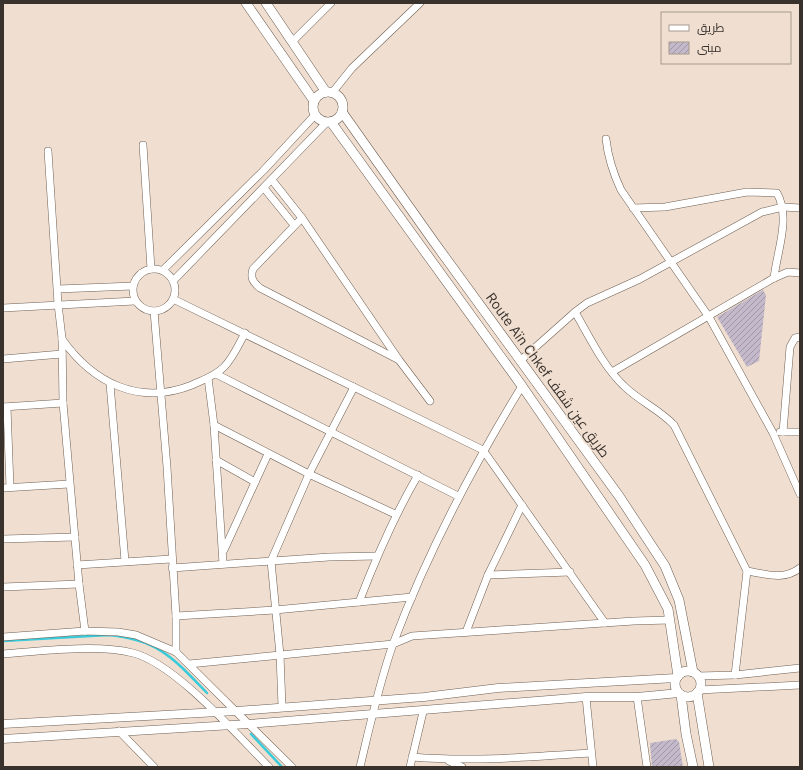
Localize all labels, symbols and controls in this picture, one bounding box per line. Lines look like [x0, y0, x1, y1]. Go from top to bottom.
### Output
legend [661, 12, 791, 64]
text: طريق [697, 20, 725, 35]
text: مبنى [697, 40, 722, 55]
street label: Route Aïn Chkef طريق عين شقف [482, 289, 614, 461]

